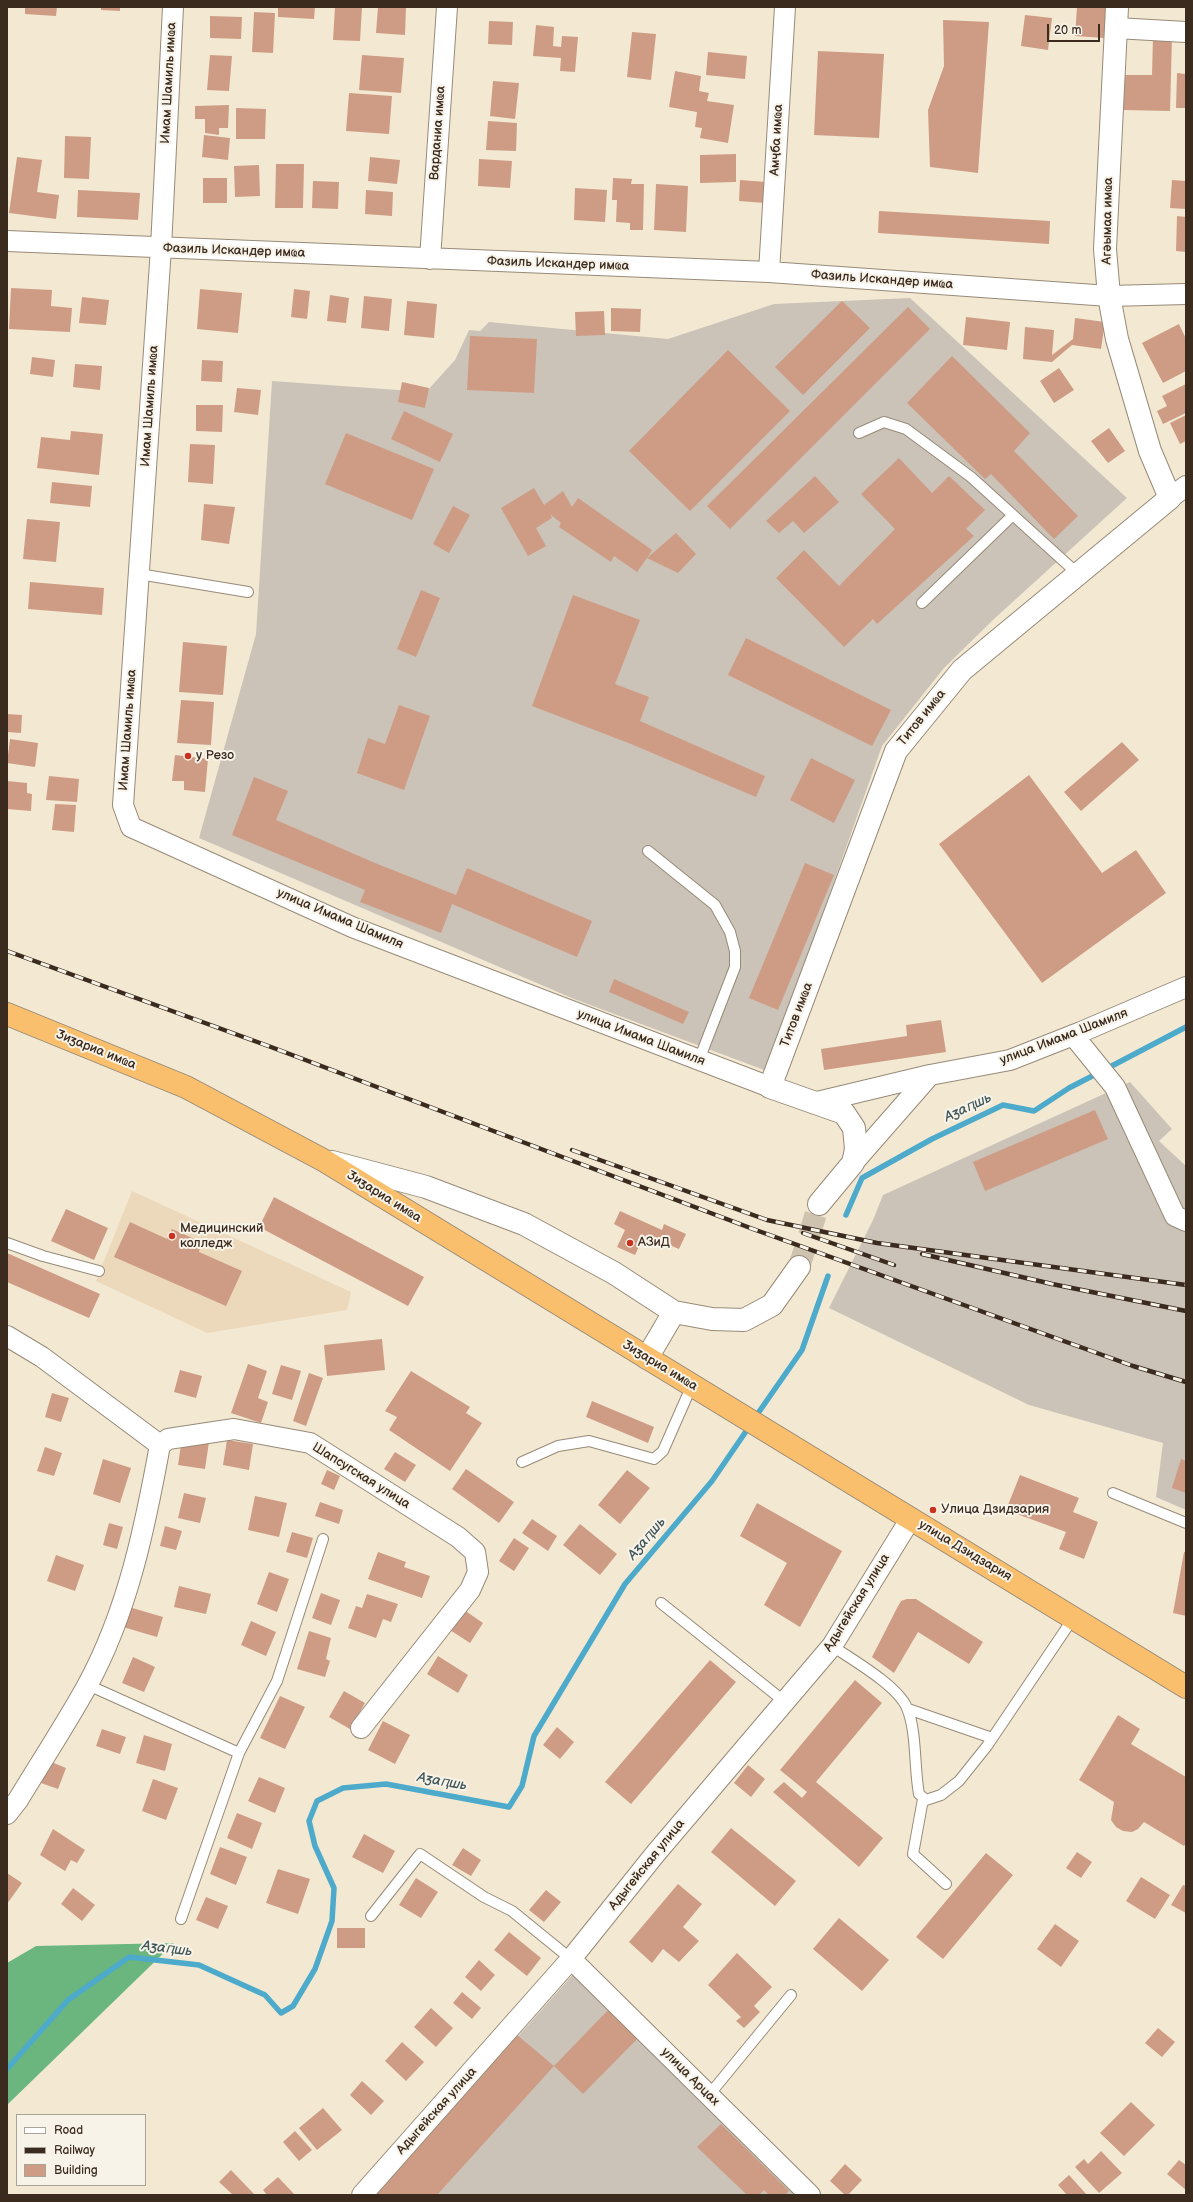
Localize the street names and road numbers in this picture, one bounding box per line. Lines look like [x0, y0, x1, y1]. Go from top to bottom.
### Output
street label: Имам Шамиль имҩа [158, 22, 180, 144]
street label: Варданиа имҩа [427, 85, 449, 181]
street label: Амҷба имҩа [767, 104, 787, 176]
street label: Агәымаа имҩа [1099, 177, 1117, 265]
street label: Фазиль Искандер имҩа [162, 241, 306, 261]
street label: Фазиль Искандер имҩа [486, 254, 630, 274]
street label: Фазиль Искандер имҩа [810, 267, 954, 293]
street label: Имам Шамиль имҩа [138, 345, 162, 467]
street label: Имам Шамиль имҩа [116, 669, 140, 791]
street label: Титов имҩа [895, 687, 949, 749]
street label: улица Имама Шамиля [274, 885, 406, 953]
street label: Титов имҩа [778, 980, 816, 1050]
street label: улица Имама Шамиля [998, 1005, 1130, 1069]
street label: улица Имама Шамиля [575, 1006, 707, 1070]
street label: Ӡиӡариа имҩа [54, 1027, 138, 1073]
street label: Ӡиӡариа имҩа [344, 1168, 424, 1226]
street label: Ӡиӡариа имҩа [620, 1338, 700, 1394]
street label: Шапсугская улица [309, 1440, 413, 1512]
street label: улица Дзидзария [916, 1517, 1014, 1585]
street label: Адыгейская улица [821, 1551, 893, 1655]
street label: Адыгейская улица [606, 1816, 688, 1914]
street label: улица Арцах [658, 2045, 722, 2109]
street label: Адыгейская улица [394, 2064, 480, 2158]

